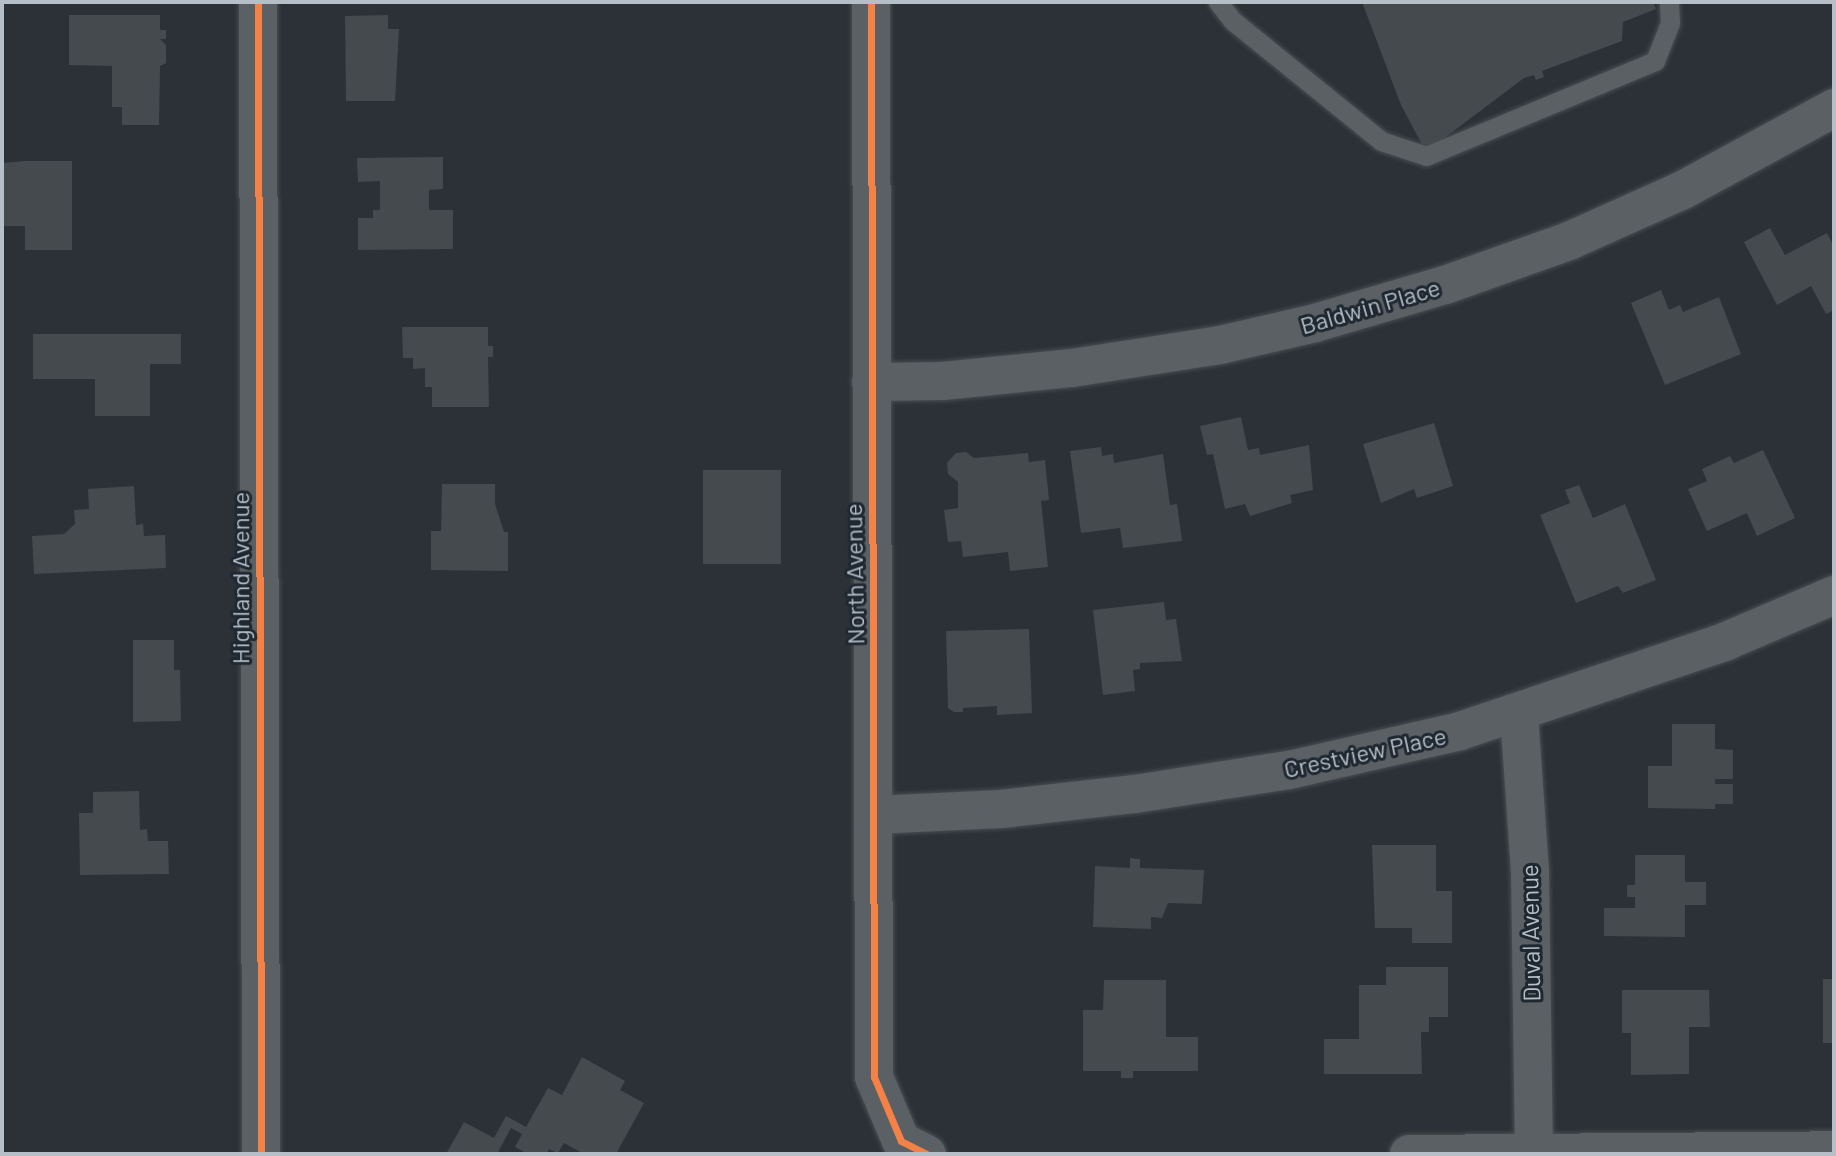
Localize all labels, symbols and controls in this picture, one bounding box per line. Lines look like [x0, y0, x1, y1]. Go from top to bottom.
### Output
street label: Baldwin Place [1297, 272, 1443, 340]
street label: Highland Avenue [226, 492, 254, 664]
street label: North Avenue [838, 503, 870, 645]
street label: Crestview Place [1281, 721, 1449, 783]
street label: Duval Avenue [1514, 864, 1546, 1002]

